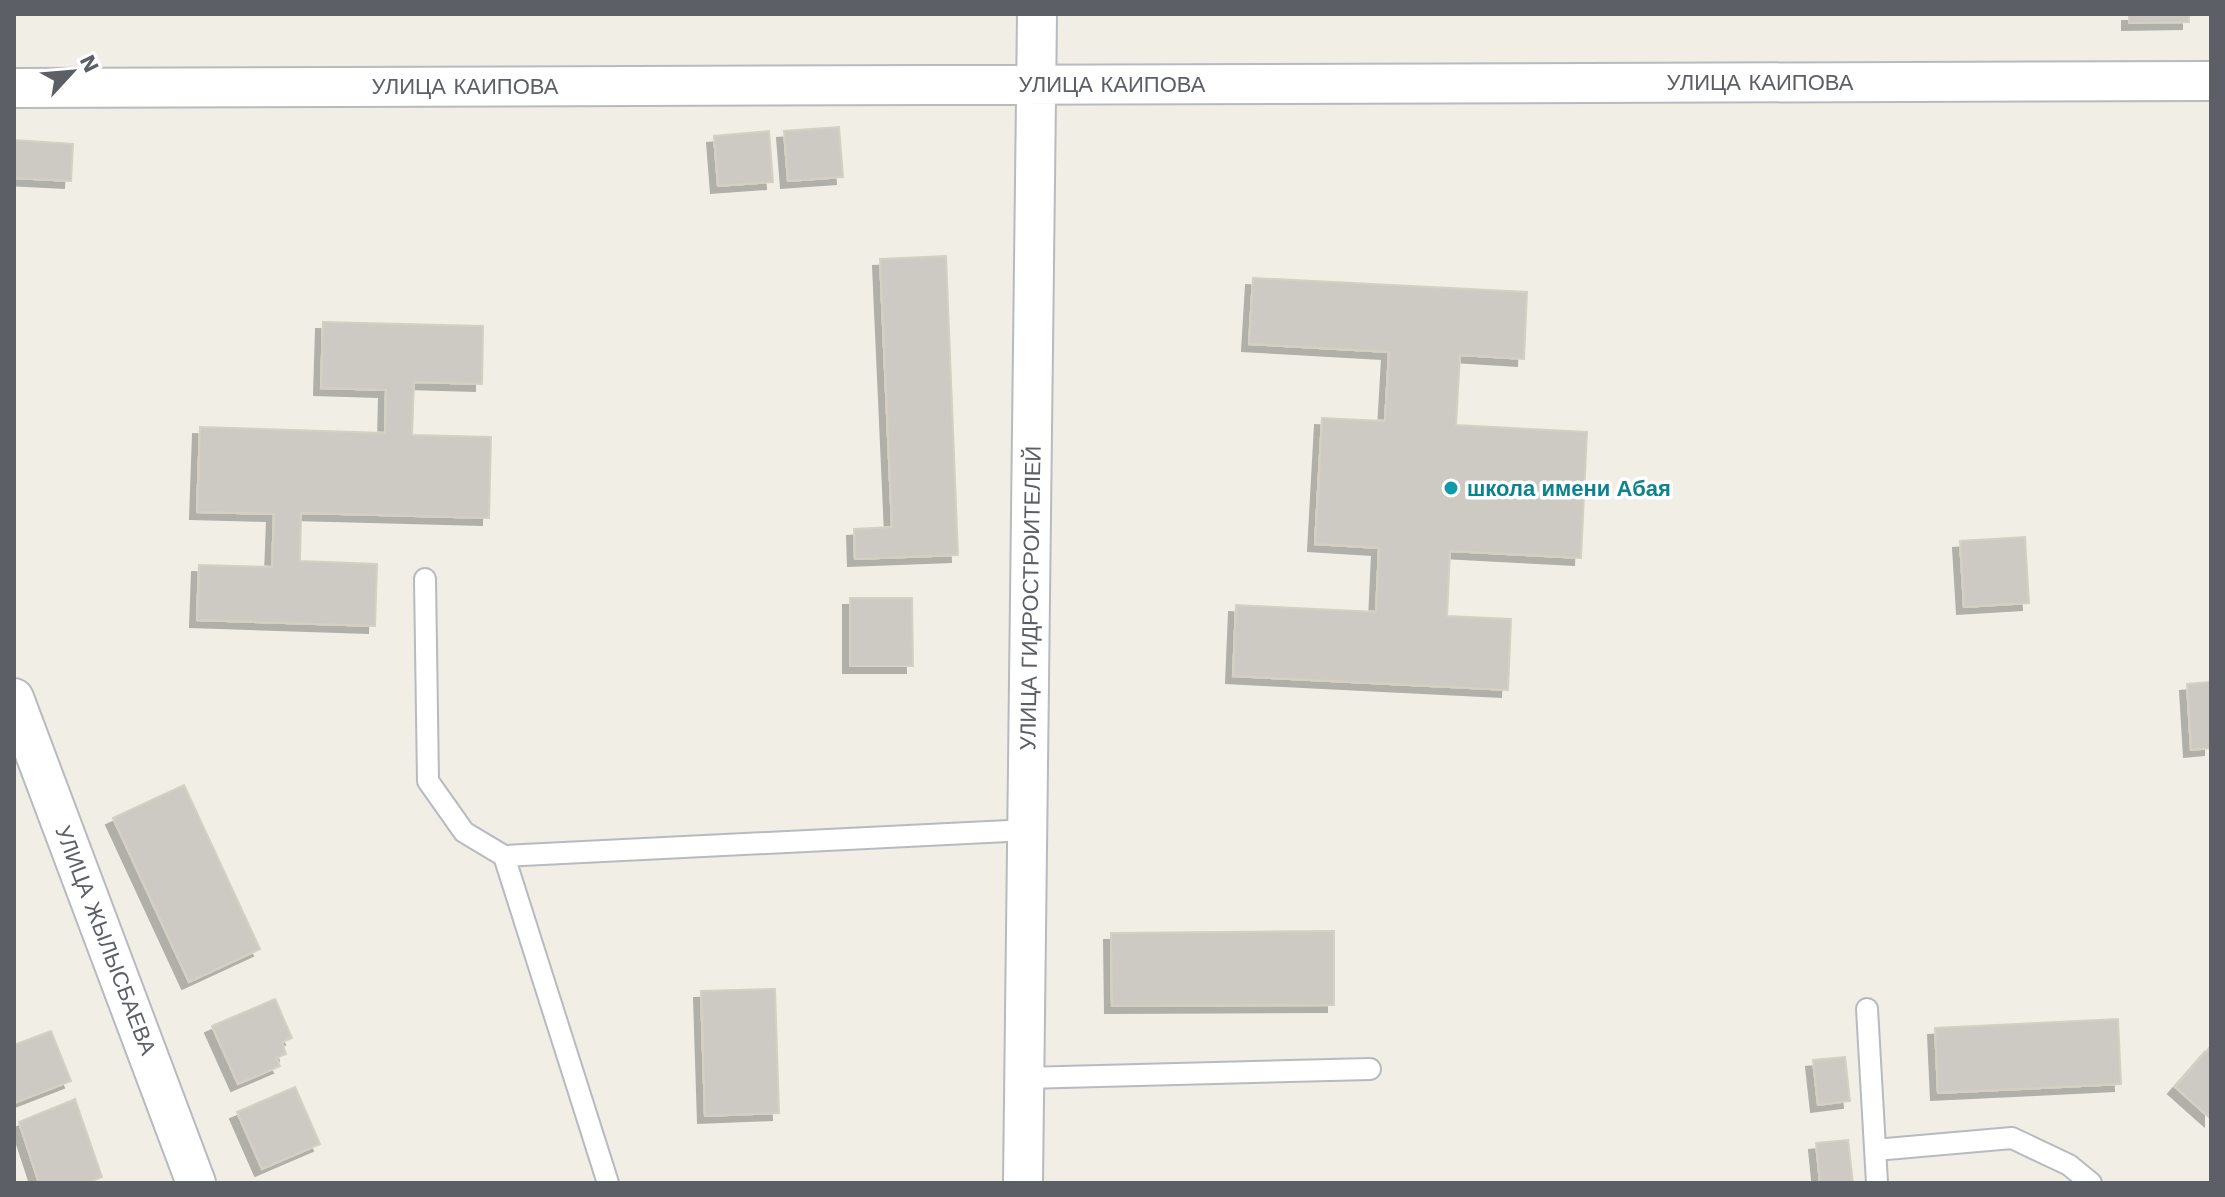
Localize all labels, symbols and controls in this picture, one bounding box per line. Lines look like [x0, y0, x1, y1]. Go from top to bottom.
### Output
north arrow [32, 32, 112, 112]
text: N [75, 51, 104, 76]
street label: УЛИЦА КАИПОВА [1667, 70, 1854, 95]
street label: УЛИЦА КАИПОВА [1019, 72, 1206, 97]
street label: УЛИЦА КАИПОВА [372, 74, 559, 99]
street label: УЛИЦА ГИДРОСТРОИТЕЛЕЙ [1015, 446, 1046, 751]
place label: школа имени Абая [1467, 476, 1671, 501]
marker: школа имени Абая [1442, 479, 1460, 497]
street label: УЛИЦА ЖЫЛЫСБАЕВА [50, 822, 161, 1059]

